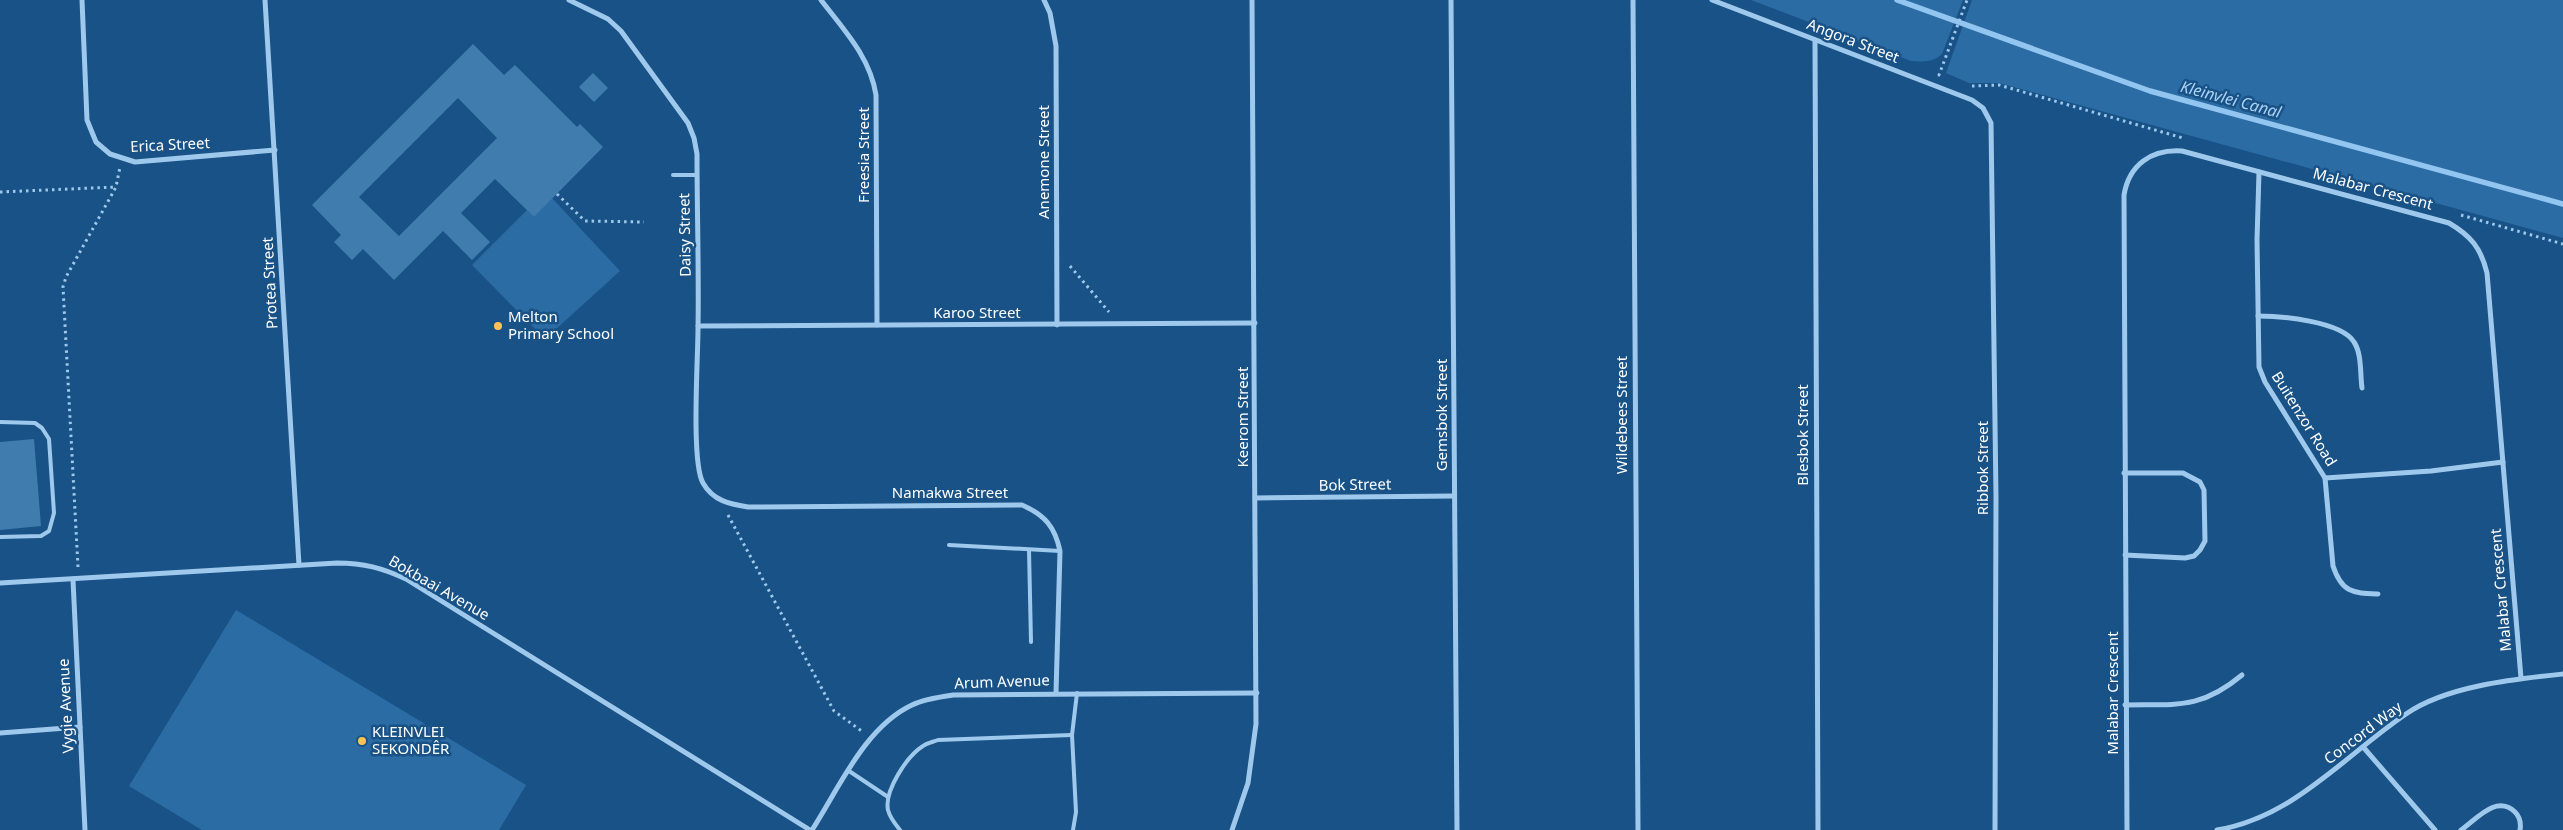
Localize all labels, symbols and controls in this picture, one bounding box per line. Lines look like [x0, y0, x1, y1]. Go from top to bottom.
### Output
street label: Angora Street [1804, 13, 1903, 67]
water label: Kleinvlei Canal [2178, 75, 2285, 123]
street label: Anemone Street [1033, 104, 1053, 219]
street label: Freesia Street [853, 106, 873, 203]
street label: Erica Street [130, 132, 211, 156]
street label: Malabar Crescent [2311, 162, 2436, 214]
street label: Daisy Street [673, 192, 695, 277]
street label: Protea Street [257, 236, 281, 330]
street label: Karoo Street [933, 302, 1021, 322]
place label: Melton Primary School [508, 306, 614, 343]
marker: Melton Primary School [492, 320, 504, 332]
street label: Wildebees Street [1611, 355, 1631, 474]
street label: Gemsbok Street [1431, 358, 1451, 471]
street label: Keerom Street [1232, 366, 1252, 467]
street label: Buitenzor Road [2268, 367, 2342, 470]
street label: Blesbok Street [1792, 384, 1812, 486]
street label: Ribbok Street [1972, 420, 1992, 515]
street label: Bok Street [1319, 473, 1392, 495]
street label: Namakwa Street [892, 482, 1009, 502]
street label: Malabar Crescent [2485, 527, 2515, 652]
street label: Bokbaai Avenue [385, 550, 494, 624]
street label: Malabar Crescent [2102, 631, 2122, 755]
street label: Vygie Avenue [53, 658, 77, 754]
street label: Arum Avenue [954, 669, 1050, 693]
street label: Concord Way [2319, 696, 2406, 768]
place label: KLEINVLEI SEKONDÊR [372, 721, 450, 758]
marker: KLEINVLEI SEKONDÊR [356, 735, 368, 747]

